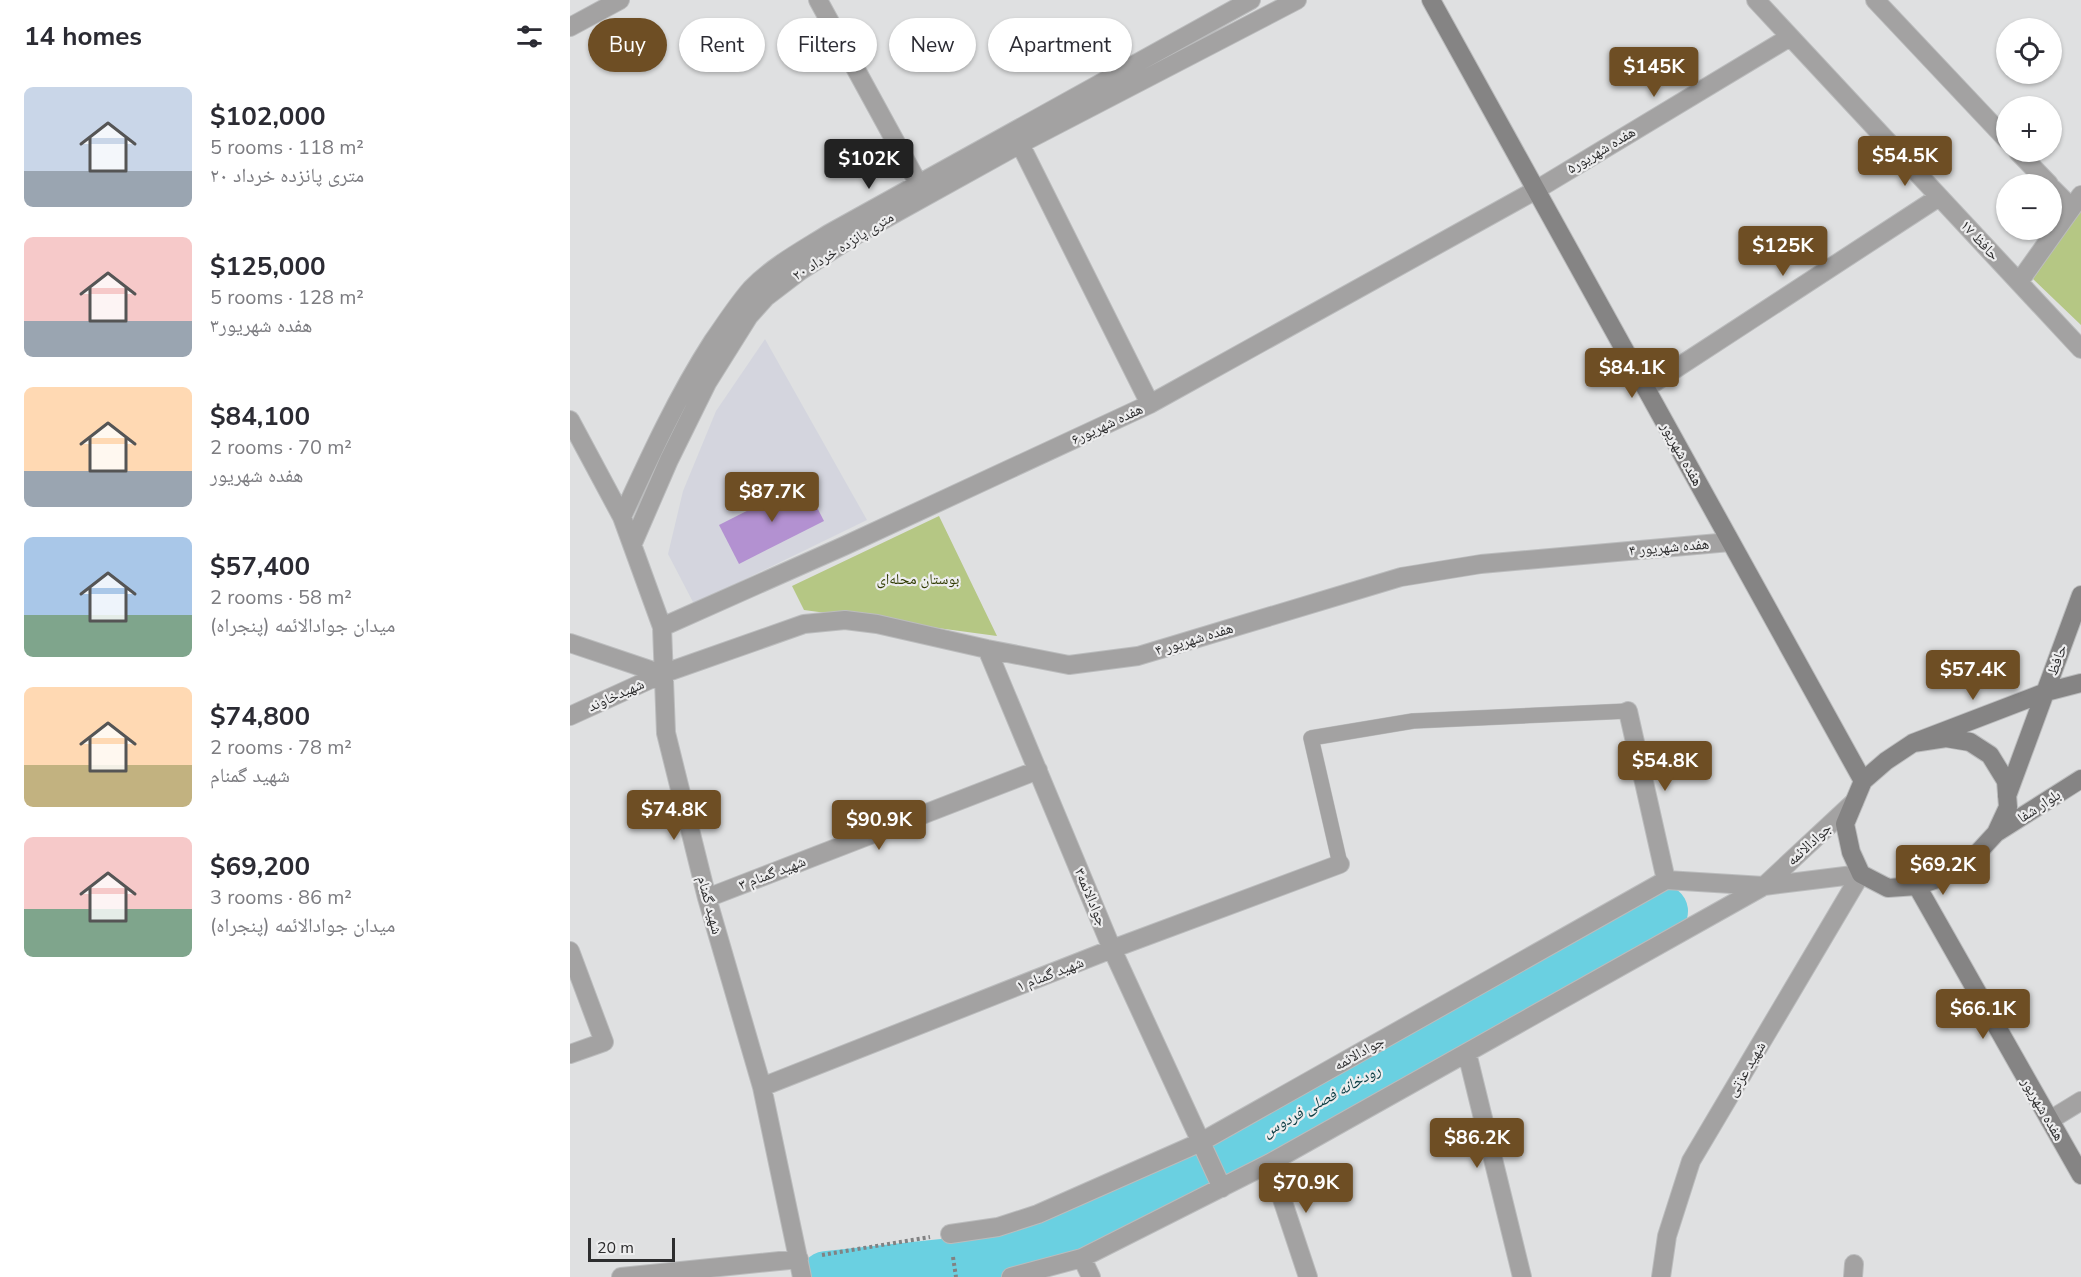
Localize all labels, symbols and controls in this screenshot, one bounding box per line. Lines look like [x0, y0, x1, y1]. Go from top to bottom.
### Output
chip: Buy [588, 18, 667, 72]
chip: Rent [679, 18, 765, 72]
chip: Filters [777, 18, 877, 72]
chip: New [889, 18, 976, 72]
chip: Apartment [988, 18, 1132, 72]
map controls [1996, 18, 2062, 240]
button: locate [1996, 18, 2062, 84]
text: 14 homes [24, 19, 142, 54]
icon: filters [513, 20, 546, 53]
pin: $145K [1612, 47, 1696, 98]
text: $145K [1623, 53, 1685, 80]
button: + [1996, 96, 2062, 162]
text: $102,000 [210, 99, 326, 134]
icon: home [72, 111, 144, 183]
street label: هفده شهریور۵ [1563, 122, 1639, 178]
text: 5 rooms · 118 m² [210, 134, 364, 161]
pin: $54.5K [1856, 136, 1954, 187]
pin: $102K [827, 139, 911, 190]
text: $54.5K [1872, 142, 1938, 169]
text: $102K [838, 145, 900, 172]
text: ۲۰ متری پانزده خرداد [210, 162, 364, 189]
button: − [1996, 174, 2062, 240]
street label: ۲۰ متری پانزده خرداد [789, 207, 897, 285]
street label: حافظ ۱۷ [1956, 215, 2004, 265]
pin: $125K [1741, 226, 1825, 277]
text: $125K [1752, 232, 1814, 259]
text: $125,000 [210, 249, 326, 284]
icon: home [72, 261, 144, 333]
text: 5 rooms · 128 m² [210, 284, 364, 311]
text: هفده شهریور۳ [210, 312, 312, 339]
pin: $84.1K [1583, 348, 1681, 399]
text: $84.1K [1599, 354, 1665, 381]
text: $84,100 [210, 399, 310, 434]
street label: هفده شهریور۶ [1068, 399, 1146, 449]
icon: home [72, 411, 144, 483]
street label: هفده شهریور [1656, 418, 1708, 490]
text: 2 rooms · 70 m² [210, 434, 352, 461]
text: هفده شهریور [210, 462, 303, 489]
pin: $87.7K [723, 472, 821, 523]
text: $87.7K [739, 478, 805, 505]
street label: هفده شهریور ۴ [1628, 534, 1710, 560]
text: $57,400 [210, 549, 310, 584]
icon: home [72, 561, 144, 633]
park label: بوستان محله‌ای [877, 569, 959, 589]
text: 2 rooms · 58 m² [210, 584, 352, 611]
text: میدان جوادالائمه (پنجراه) [210, 612, 395, 639]
street label: هفده شهریور ۴ [1152, 618, 1236, 660]
street label: حافظ [2042, 641, 2072, 678]
pin: $57.4K [1924, 650, 2022, 701]
text: $57.4K [1940, 656, 2006, 683]
street label: شهیدخاوند [585, 674, 647, 716]
text: $74,800 [210, 699, 310, 734]
icon: home [72, 711, 144, 783]
text: 2 rooms · 78 m² [210, 734, 352, 761]
pin: $54.8K [1616, 741, 1714, 792]
text: $54.8K [1632, 747, 1698, 774]
text: شهید گمنام [210, 762, 290, 789]
street label: بلوار شفا [2014, 785, 2064, 827]
pin: $74.8K [625, 790, 723, 841]
text: $74.8K [641, 796, 707, 823]
pin: $90.9K [830, 800, 928, 851]
text: $90.9K [846, 806, 912, 833]
street label: جوادالائمه [1782, 818, 1836, 870]
pin: $69.2K [1894, 845, 1992, 896]
text: $69,200 [210, 849, 310, 884]
street label: شهید گمنام ۳ [736, 851, 809, 895]
text: $69.2K [1910, 851, 1976, 878]
icon: home [72, 861, 144, 933]
street label: جوادالائمه۳ [1070, 865, 1112, 930]
street label: شهید گمنام [693, 873, 727, 937]
text: 3 rooms · 86 m² [210, 884, 352, 911]
text: میدان جوادالائمه (پنجراه) [210, 912, 395, 939]
street label: شهید گمنام ۱ [1014, 952, 1087, 996]
pin: $66.1K [1934, 989, 2032, 1040]
text: $66.1K [1950, 995, 2016, 1022]
street label: جوادالائمه [1330, 1031, 1388, 1075]
street label: شهید عزتی [1722, 1038, 1770, 1100]
water label: رودخانه فصلی فردوس [1258, 1059, 1385, 1142]
street label: هفده شهریور [2016, 1073, 2069, 1144]
pin: $86.2K [1428, 1118, 1526, 1169]
text: $86.2K [1444, 1124, 1510, 1151]
pin: $70.9K [1257, 1163, 1355, 1214]
text: $70.9K [1273, 1169, 1339, 1196]
scale bar [588, 1235, 675, 1262]
text: 20 m [597, 1237, 634, 1259]

